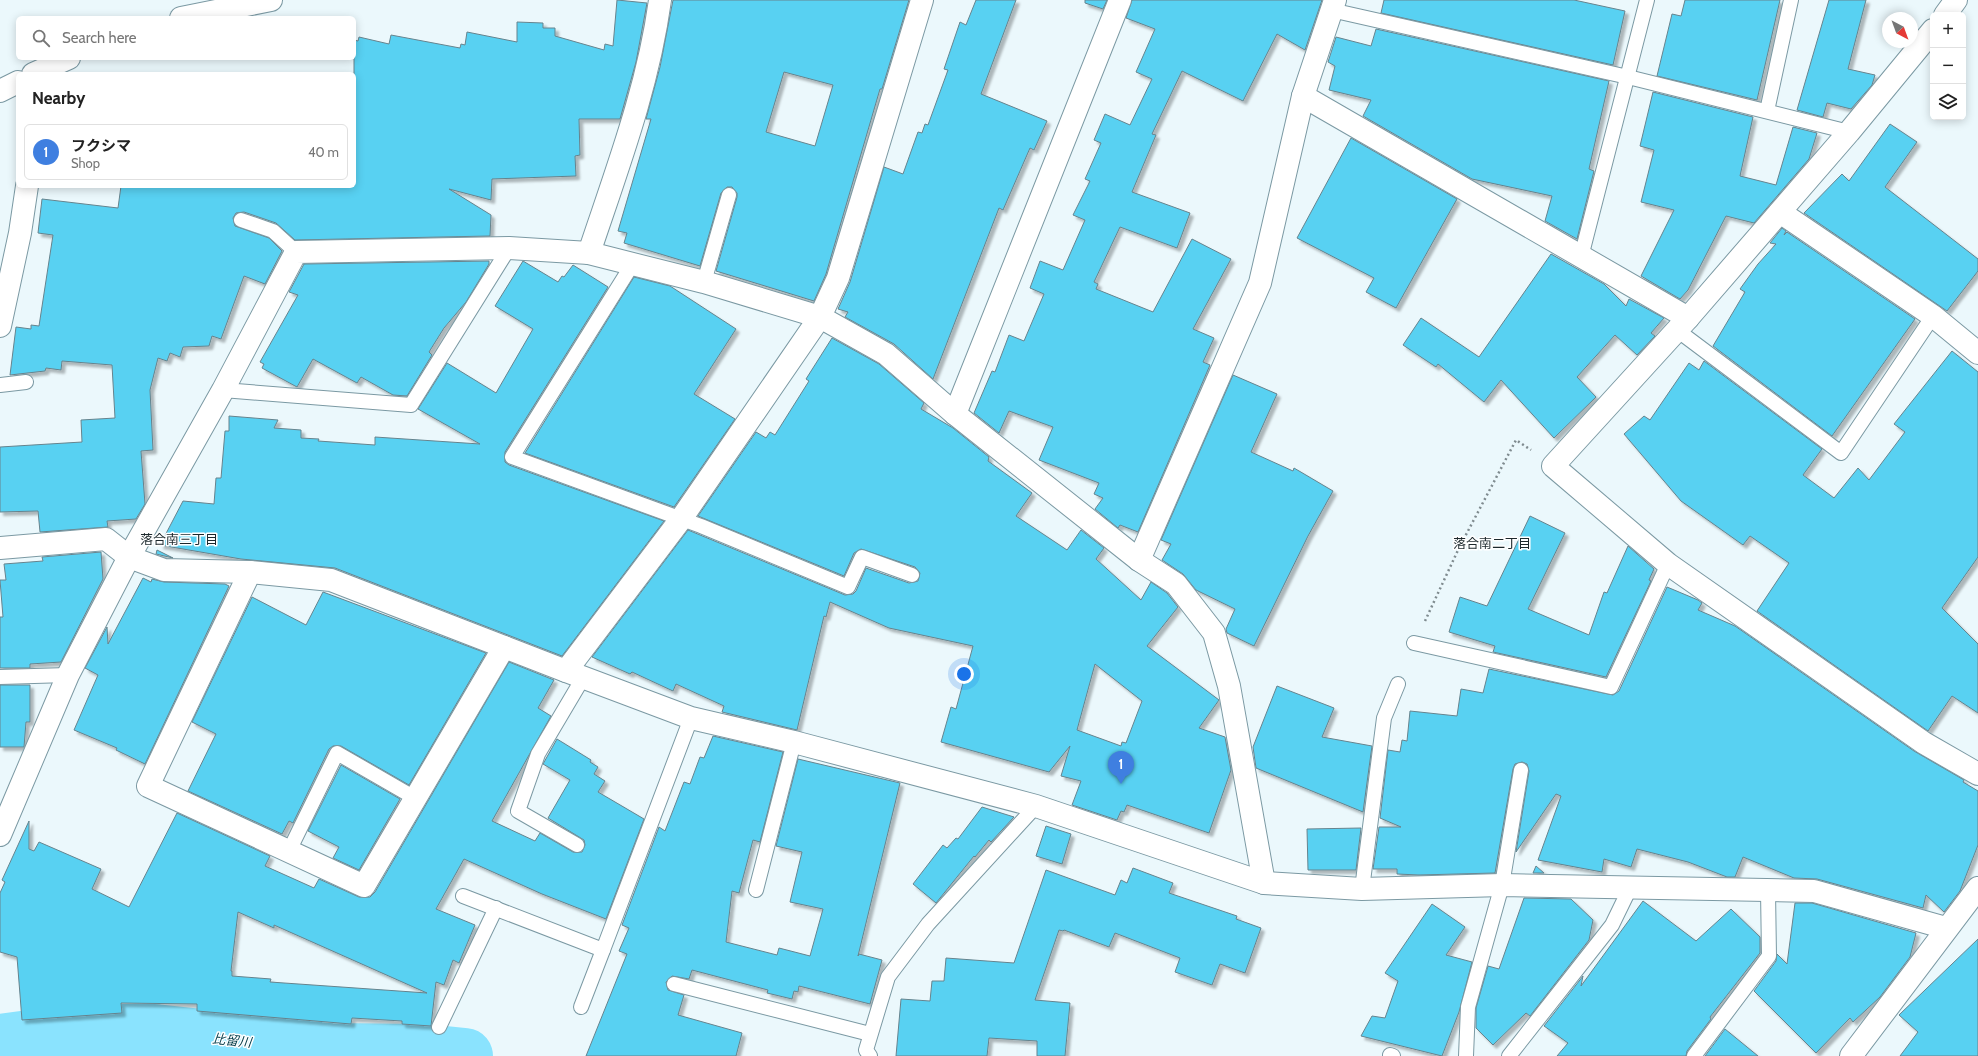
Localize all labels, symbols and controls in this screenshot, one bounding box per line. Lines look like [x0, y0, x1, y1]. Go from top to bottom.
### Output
north arrow [1882, 12, 1918, 48]
map controls [1930, 12, 1966, 120]
button: + [1930, 12, 1966, 48]
search box [16, 16, 356, 60]
icon: search [30, 27, 52, 49]
text: Search here [62, 29, 137, 47]
button: − [1930, 48, 1966, 84]
button: layers [1930, 84, 1966, 120]
text: Nearby [32, 88, 85, 108]
text: フクシマ [71, 137, 131, 155]
text: 1 [44, 144, 48, 160]
text: 40 m [308, 144, 339, 160]
text: Shop [71, 155, 100, 171]
district label: 落合南三丁目 [140, 531, 218, 547]
district label: 落合南二丁目 [1453, 535, 1531, 551]
your location [954, 664, 974, 684]
pin: 1 [1108, 751, 1134, 784]
water label: 比留川 [212, 1030, 254, 1050]

